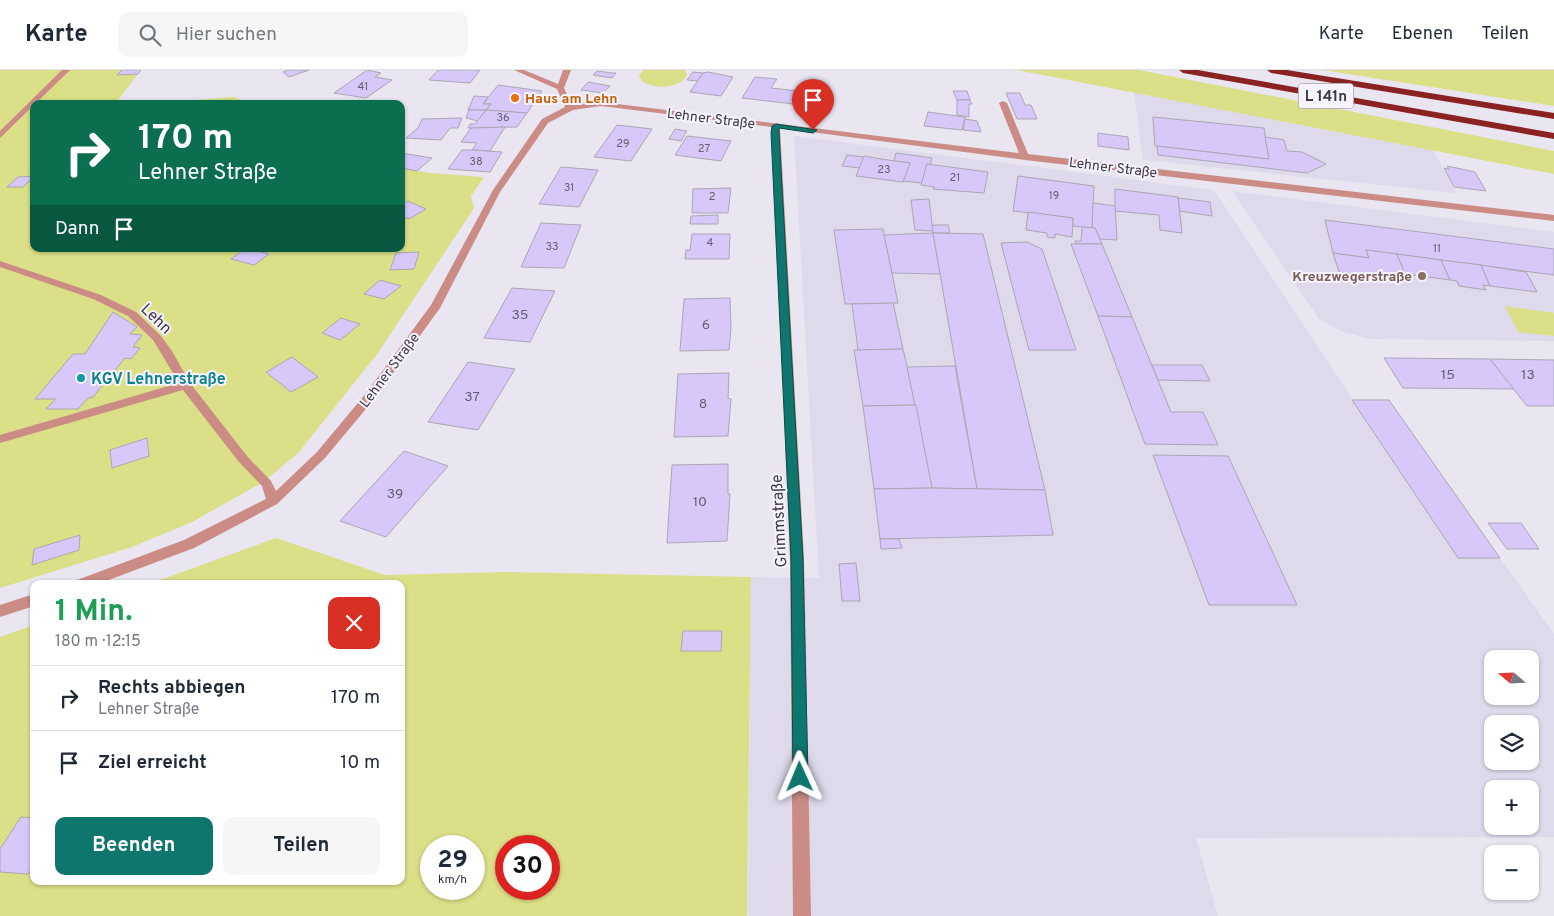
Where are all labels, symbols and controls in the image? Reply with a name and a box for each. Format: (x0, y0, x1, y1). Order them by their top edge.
search box (118, 12, 468, 57)
text: Karte (25, 20, 88, 50)
icon: search (136, 21, 164, 49)
text: Hier suchen (176, 23, 277, 47)
text: Karte (1319, 23, 1364, 46)
text: Ebenen (1392, 23, 1453, 46)
text: Teilen (1481, 23, 1529, 46)
pin (792, 79, 834, 130)
house number: 41 (358, 80, 368, 94)
road number: L 141n (1298, 84, 1354, 108)
icon: arrive (799, 86, 827, 114)
place label: Haus am Lehn (525, 91, 618, 108)
marker: Haus am Lehn (509, 92, 521, 104)
street label: Lehner Straße (666, 106, 756, 133)
house number: 36 (496, 111, 510, 125)
text: 170 m (138, 117, 233, 161)
icon: right (55, 120, 120, 185)
house number: 29 (616, 137, 630, 151)
house number: 27 (698, 142, 710, 156)
house number: 38 (469, 155, 483, 169)
street label: Lehner Straße (1068, 155, 1158, 182)
text: Lehner Straße (138, 160, 277, 187)
house number: 23 (877, 163, 891, 177)
house number: 21 (950, 171, 960, 185)
house number: 31 (564, 181, 574, 195)
house number: 19 (1049, 189, 1059, 203)
house number: 2 (709, 190, 715, 204)
icon: arrive (110, 215, 138, 243)
text: Dann (55, 217, 100, 241)
house number: 4 (707, 236, 714, 250)
house number: 33 (545, 240, 559, 254)
house number: 11 (1433, 242, 1441, 256)
place label: Kreuzwegerstraße (1292, 269, 1412, 286)
marker: Kreuzwegerstraße (1416, 270, 1428, 282)
street label: Lehn (136, 300, 175, 339)
house number: 35 (511, 307, 529, 324)
house number: 6 (702, 317, 710, 334)
street label: Lehner Straße (357, 330, 424, 411)
house number: 15 (1441, 367, 1455, 384)
house number: 13 (1521, 367, 1535, 384)
place label: KGV Lehnerstraße (91, 370, 226, 390)
marker: KGV Lehnerstraße (75, 372, 87, 384)
house number: 37 (464, 389, 480, 406)
house number: 8 (699, 396, 707, 413)
street label: Grimmstraße (768, 474, 792, 568)
house number: 39 (387, 486, 403, 503)
house number: 10 (693, 494, 707, 511)
text: 1 Min. (55, 594, 133, 631)
button: close (328, 597, 380, 649)
text: 180 m · 12:15 (55, 632, 141, 652)
north arrow (1484, 650, 1539, 705)
map controls (1484, 650, 1539, 900)
text: Rechts abbiegen (98, 676, 246, 700)
icon: right (55, 684, 83, 712)
text: 170 m (331, 686, 380, 710)
text: Lehner Straße (98, 700, 199, 720)
button: layers (1484, 715, 1539, 770)
icon: arrive (55, 749, 83, 777)
position arrow (773, 750, 825, 802)
text: Ziel erreicht (98, 751, 207, 775)
text: 10 m (340, 751, 380, 775)
button: + (1484, 780, 1539, 835)
button: Beenden (55, 817, 213, 875)
button: Teilen (223, 817, 380, 875)
speed limit sign: 30 (495, 835, 560, 900)
text: 29 (437, 845, 468, 877)
button: − (1484, 845, 1539, 900)
text: km/h (438, 872, 467, 888)

